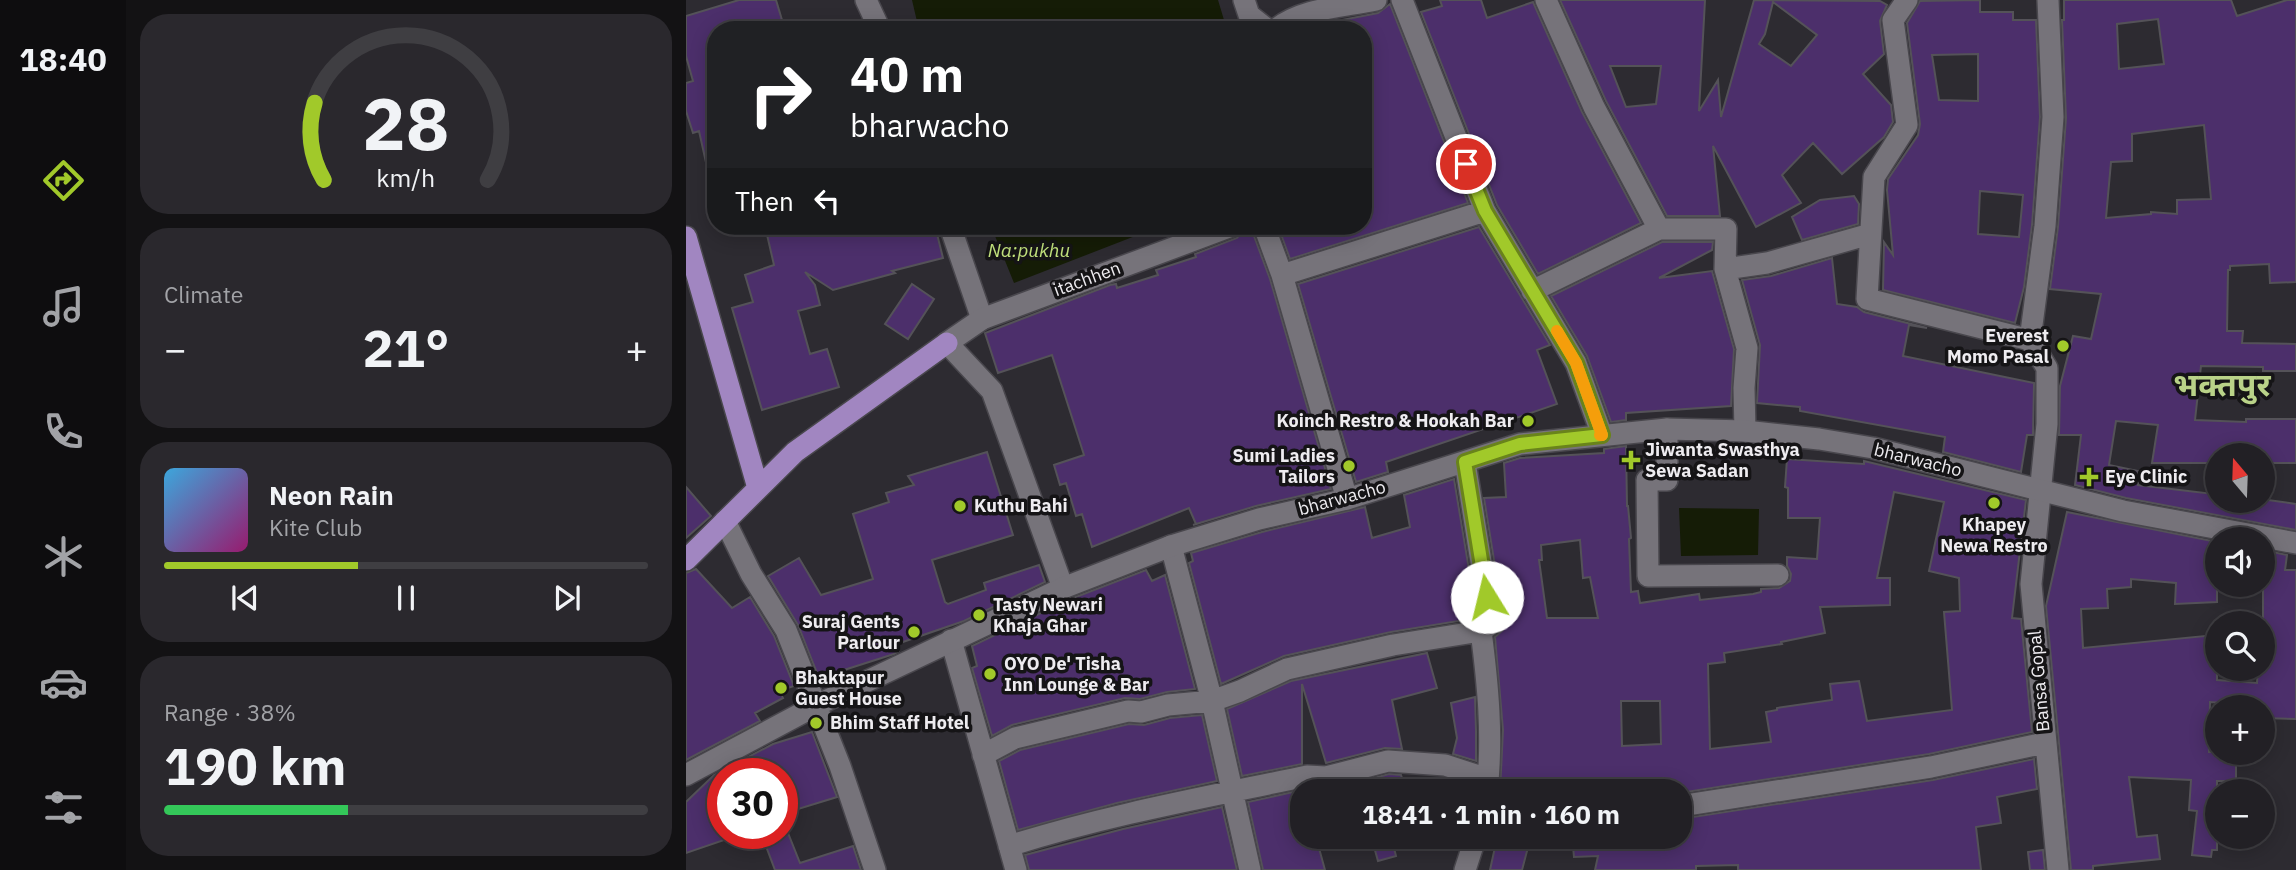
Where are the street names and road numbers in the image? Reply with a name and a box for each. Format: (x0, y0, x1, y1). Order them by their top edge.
street label: itachhen (1050, 256, 1124, 301)
street label: bharwacho (1872, 438, 1964, 482)
street label: bharwacho (1296, 475, 1388, 520)
street label: Bansa Gopal (2023, 629, 2054, 733)

